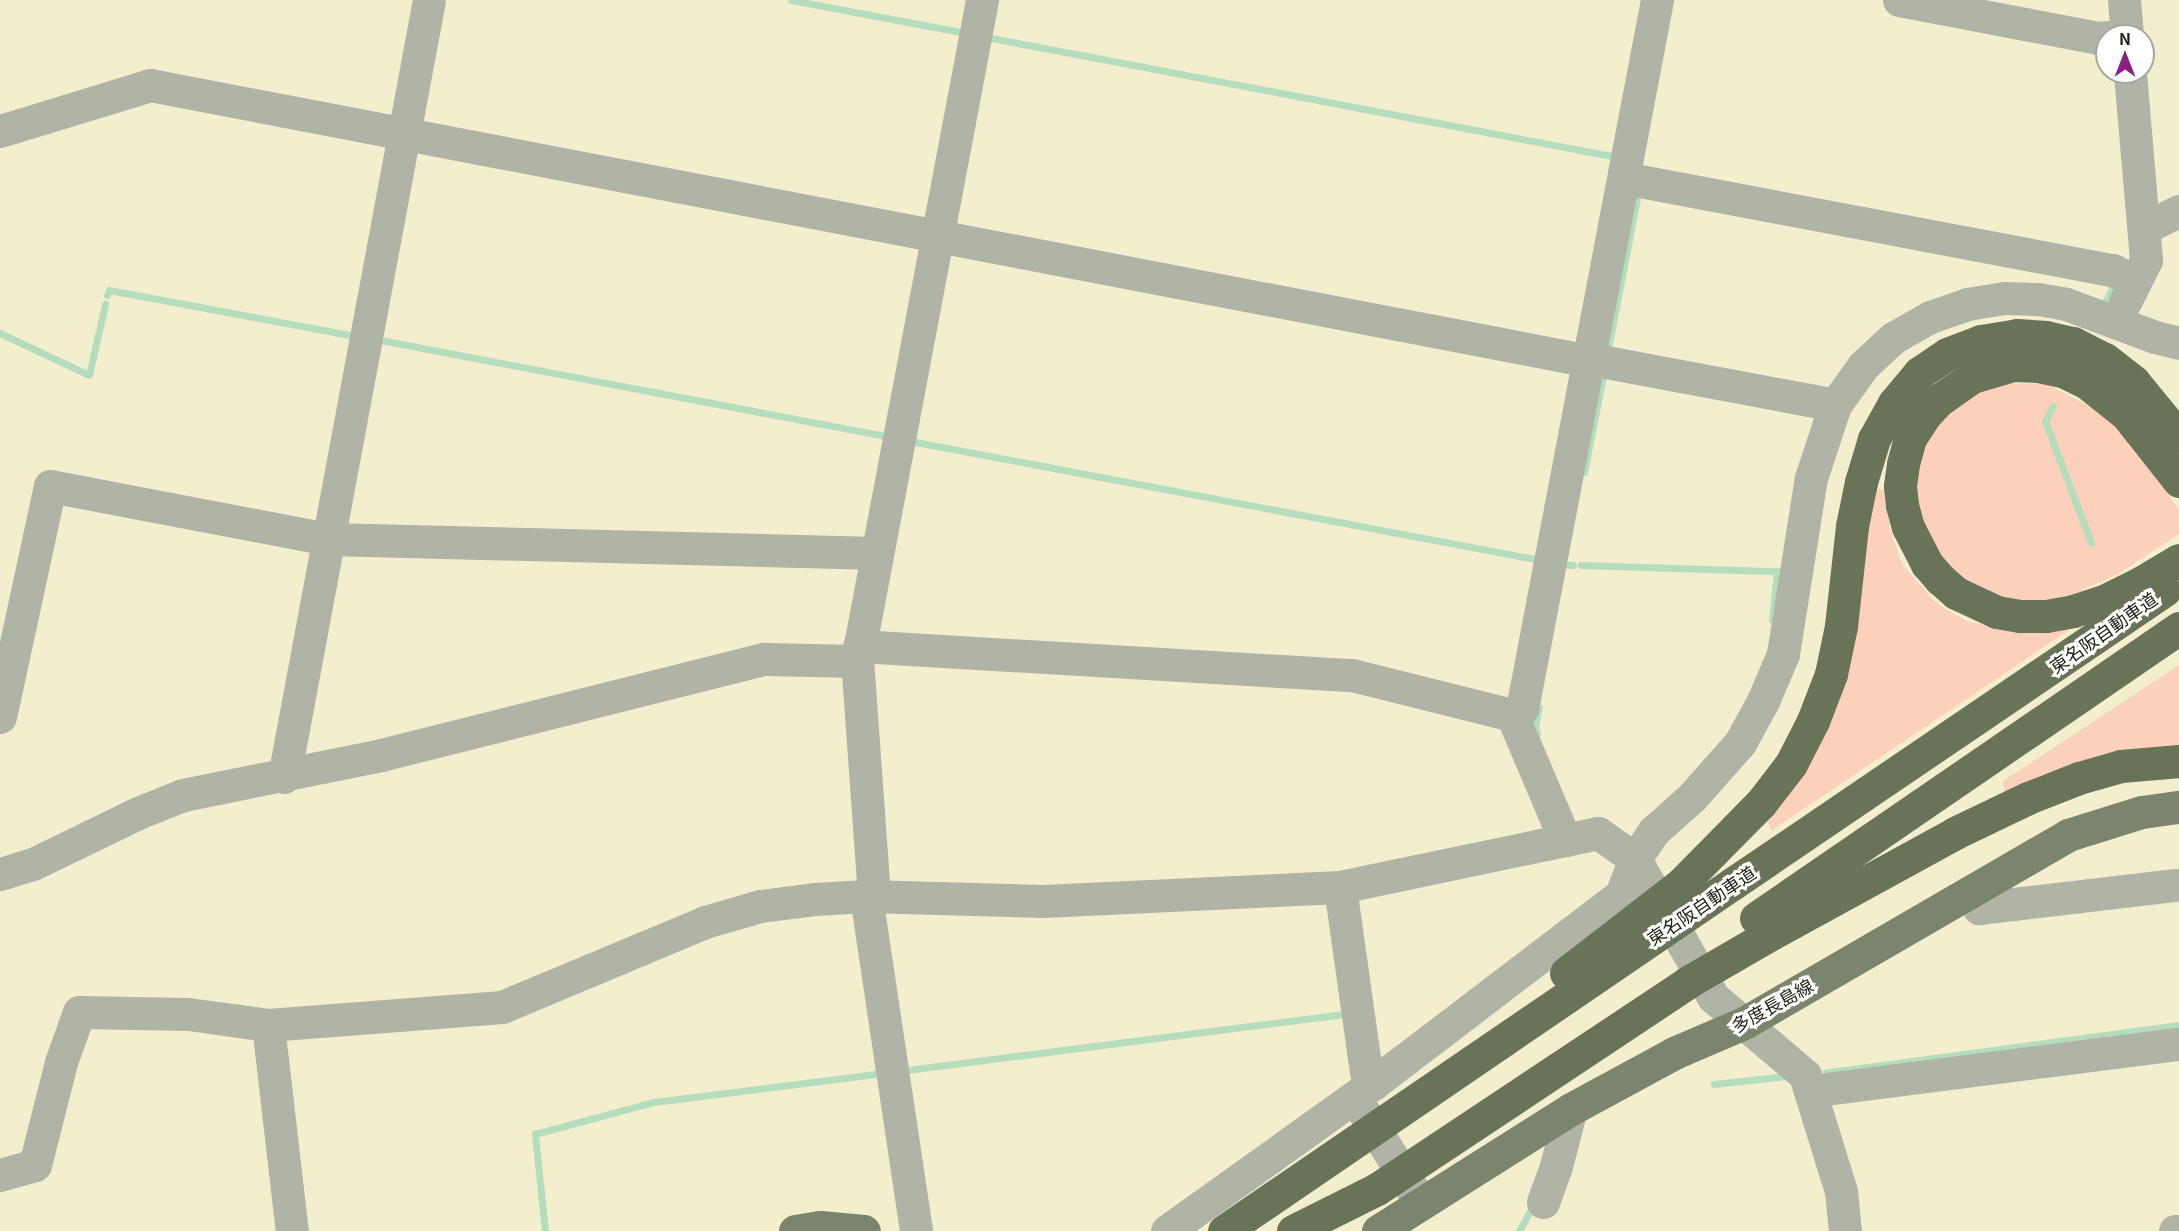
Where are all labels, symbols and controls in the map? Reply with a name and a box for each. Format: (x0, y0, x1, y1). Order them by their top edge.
north arrow (2095, 24, 2155, 84)
text: N (2119, 26, 2131, 50)
street label: 東名阪自動車道 (2045, 587, 2161, 677)
street label: 東名阪自動車道 (1643, 861, 1759, 949)
street label: 多度長島線 (1727, 974, 1817, 1036)

